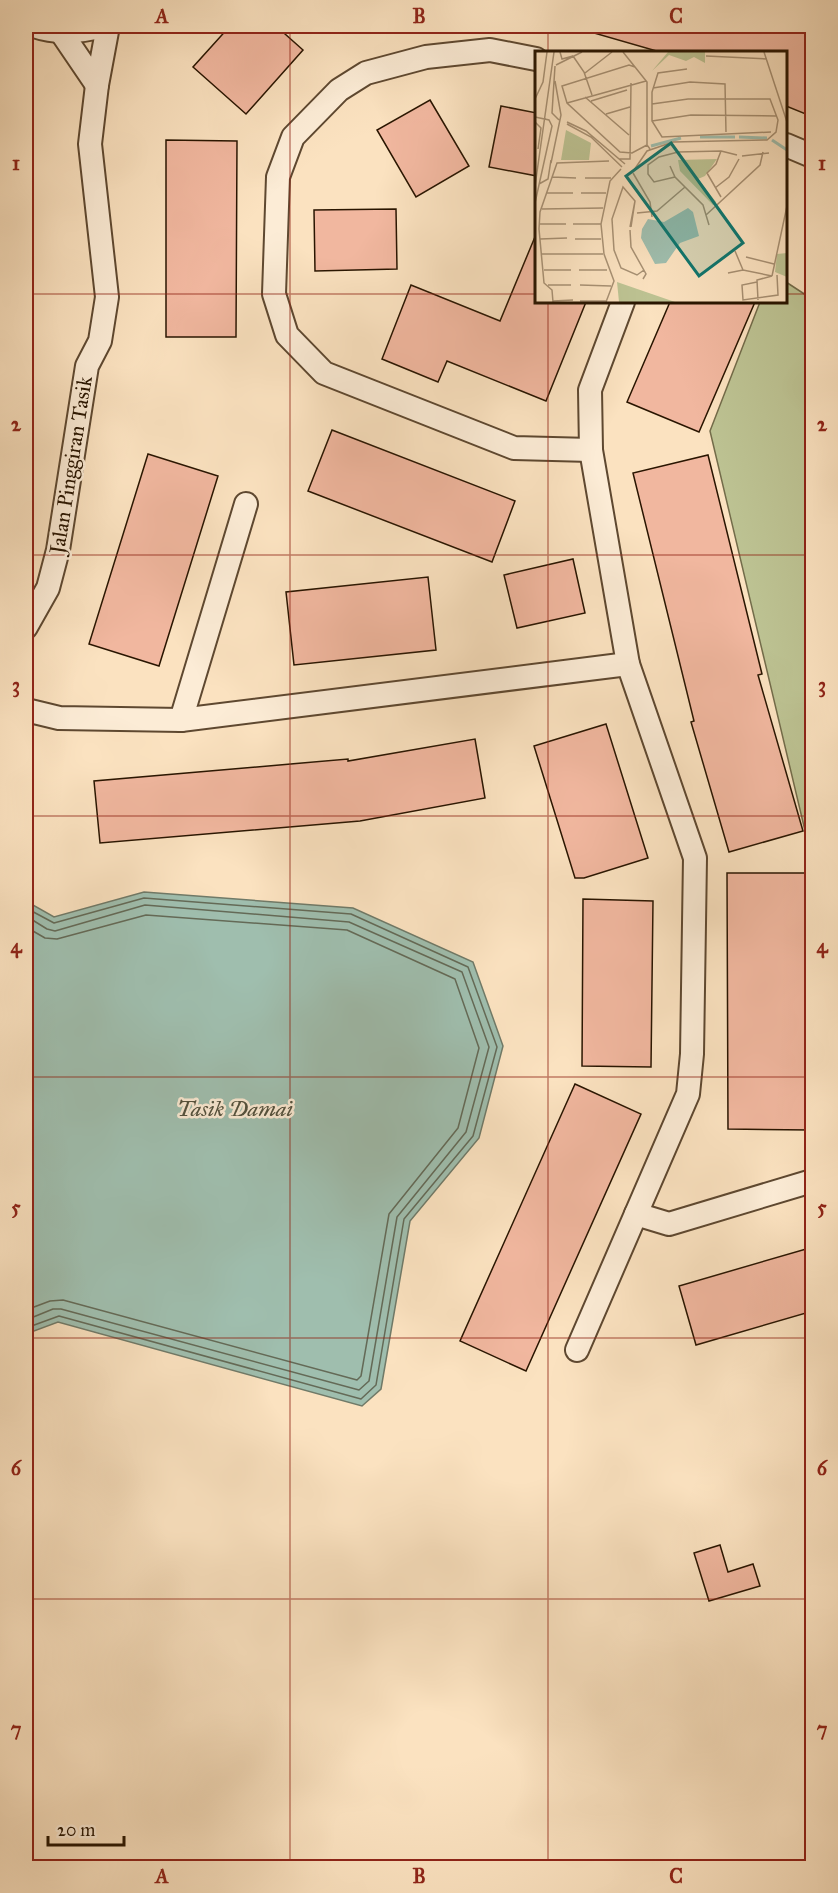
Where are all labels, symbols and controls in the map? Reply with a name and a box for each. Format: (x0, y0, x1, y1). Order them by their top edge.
text: A (153, 4, 169, 28)
text: B (412, 4, 426, 28)
text: C (669, 4, 683, 28)
inset map (535, 51, 787, 303)
text: 1 (12, 151, 20, 175)
text: 1 (818, 151, 826, 175)
street label: Jalan Pinggiran Tasik (44, 374, 98, 558)
text: 2 (11, 412, 22, 436)
text: 2 (817, 412, 828, 436)
text: 3 (12, 673, 20, 698)
text: 3 (818, 673, 826, 698)
text: 4 (10, 934, 22, 959)
text: 4 (816, 934, 828, 959)
water label: Tasik Damai (177, 1095, 293, 1122)
text: 5 (11, 1195, 21, 1219)
text: 5 (817, 1195, 827, 1219)
text: 6 (11, 1456, 23, 1480)
text: 6 (817, 1456, 829, 1480)
text: 7 (11, 1717, 22, 1741)
text: 7 (817, 1717, 828, 1741)
scale bar (48, 1809, 124, 1847)
text: 20 m (57, 1819, 95, 1841)
text: A (153, 1864, 169, 1888)
text: B (412, 1864, 426, 1888)
text: C (669, 1864, 683, 1888)

